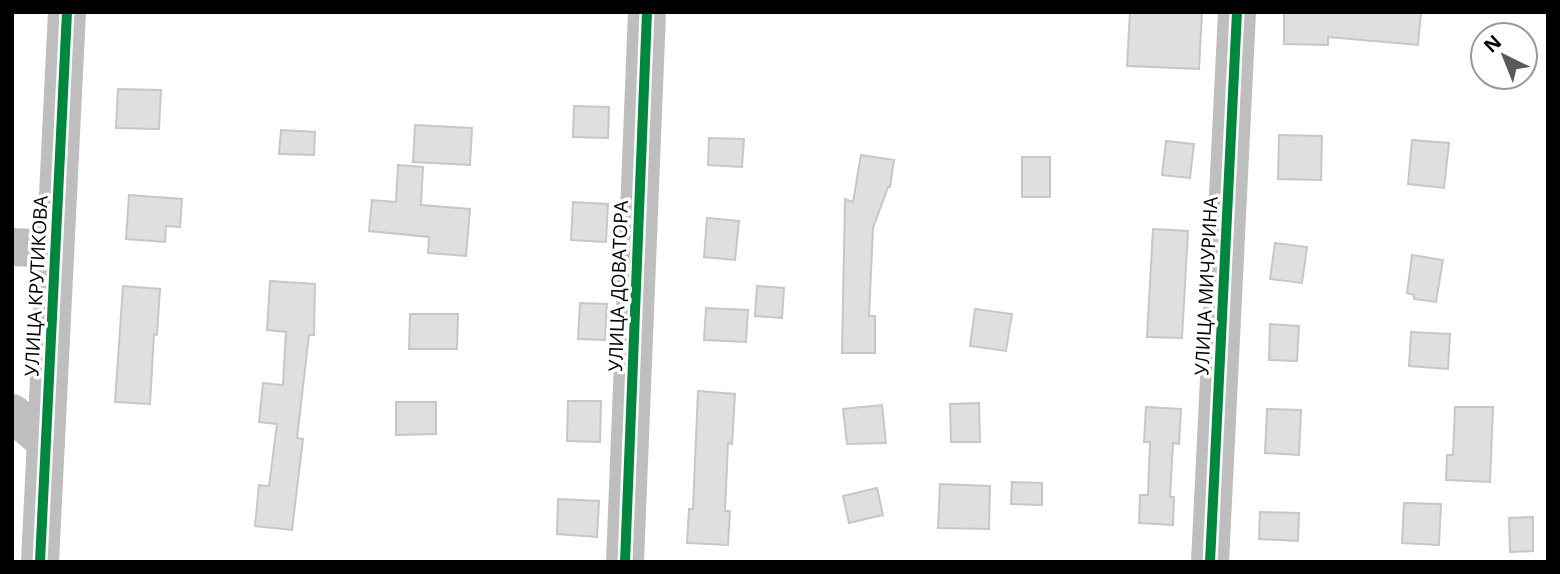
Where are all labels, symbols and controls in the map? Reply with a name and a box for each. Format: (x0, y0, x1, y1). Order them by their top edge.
north arrow (1469, 21, 1539, 91)
text: N (1478, 29, 1507, 58)
street label: УЛИЦА КРУТИКОВА (18, 195, 54, 377)
street label: УЛИЦА МИЧУРИНА (1188, 196, 1224, 376)
street label: УЛИЦА ДОВАТОРА (602, 200, 634, 372)

